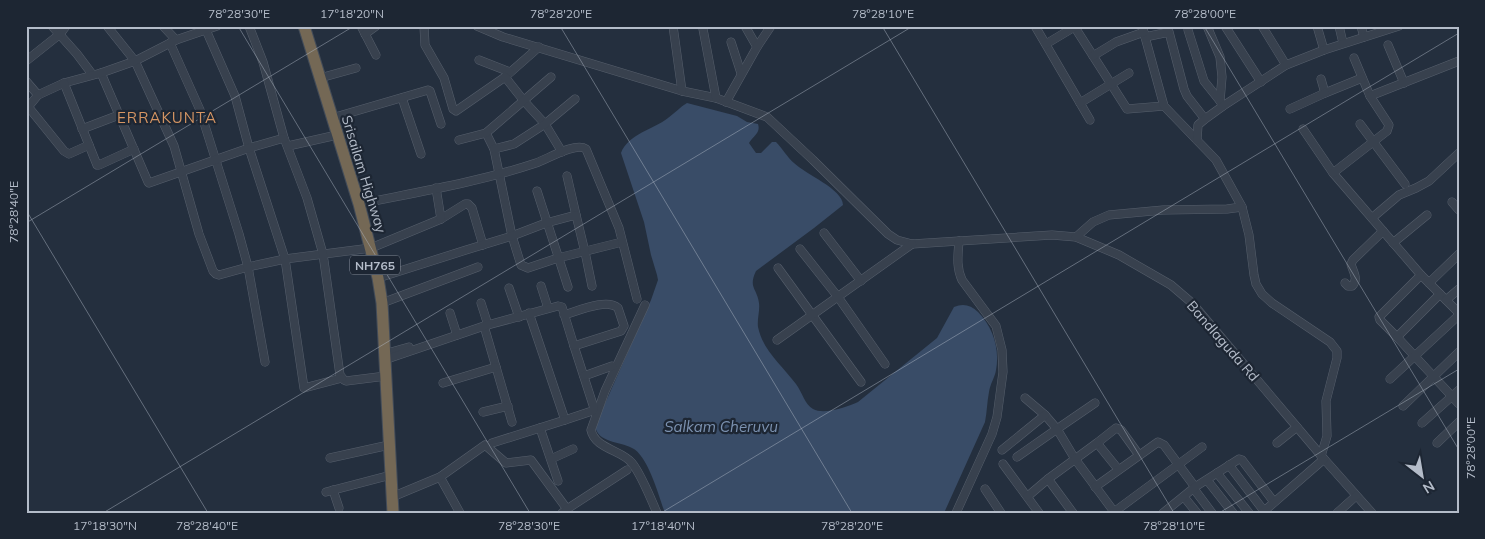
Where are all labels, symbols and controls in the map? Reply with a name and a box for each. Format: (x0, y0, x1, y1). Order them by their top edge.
text: 78°28'30"E (208, 6, 270, 21)
text: 17°18'20"N (320, 6, 384, 21)
text: 78°28'20"E (530, 6, 592, 21)
text: 78°28'10"E (852, 6, 914, 21)
text: 78°28'00"E (1174, 6, 1236, 21)
district label: ERRAKUNTA (117, 108, 217, 127)
street label: Srisailam Highway (338, 113, 391, 235)
text: 78°28'40"E (6, 181, 21, 243)
road number: NH765 (350, 256, 400, 274)
street label: Bandlaguda Rd (1183, 297, 1263, 385)
water label: Salkam Cheruvu (664, 417, 778, 436)
text: 78°28'00"E (1463, 417, 1478, 479)
north arrow (1398, 452, 1448, 502)
text: N (1420, 477, 1438, 498)
text: 17°18'30"N (73, 518, 137, 533)
text: 78°28'40"E (176, 518, 238, 533)
text: 78°28'30"E (498, 518, 560, 533)
text: 17°18'40"N (631, 518, 695, 533)
text: 78°28'20"E (821, 518, 883, 533)
text: 78°28'10"E (1143, 518, 1205, 533)

